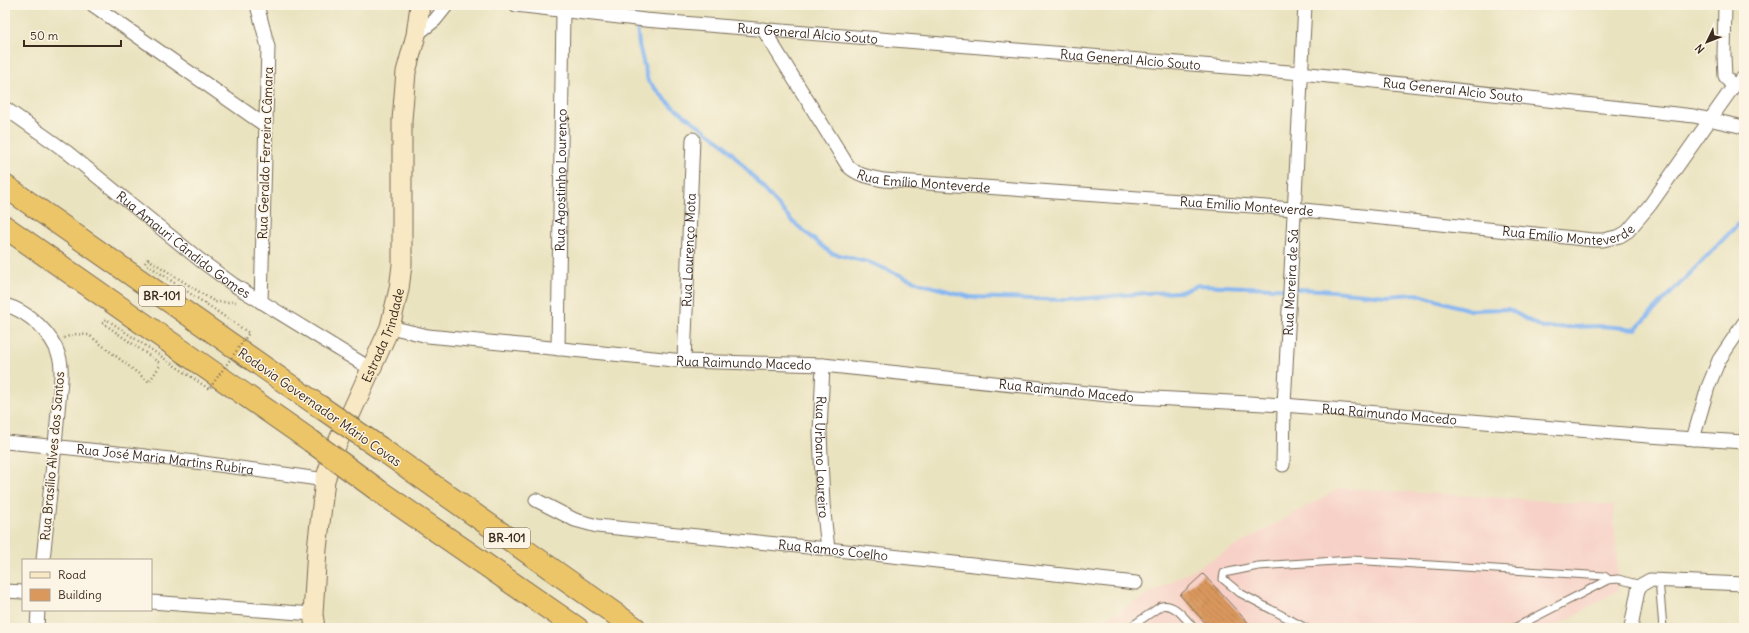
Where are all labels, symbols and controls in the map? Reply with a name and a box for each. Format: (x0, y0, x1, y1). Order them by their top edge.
street label: Rua General Alcio Souto (737, 19, 879, 48)
scale bar (24, 22, 121, 48)
north arrow (1687, 22, 1727, 62)
text: 50 m (30, 28, 59, 43)
text: N (1692, 41, 1707, 56)
street label: Rua General Alcio Souto (1060, 46, 1201, 74)
street label: Rua Geraldo Ferreira Câmara (254, 66, 277, 240)
street label: Rua General Alcio Souto (1382, 74, 1524, 106)
street label: Rua Agostinho Lourenço (551, 108, 571, 252)
street label: Rua Emílio Monteverde (854, 166, 991, 196)
street label: Rua Amauri Cândido Gomes (113, 188, 254, 302)
street label: Rua Lourenço Mota (678, 193, 700, 307)
street label: Rua Emílio Monteverde (1179, 193, 1314, 220)
street label: Rua Emílio Monteverde (1501, 221, 1639, 249)
street label: Rua Moreira de Sá (1280, 228, 1302, 336)
road number: BR-101 (139, 286, 185, 306)
street label: Estrada Trindade (358, 286, 408, 386)
street label: Rodovia Governador Mário Covas (235, 344, 405, 470)
street label: Rua Raimundo Macedo (675, 352, 812, 374)
street label: Rua Brasílio Alves dos Santos (37, 371, 68, 541)
street label: Rua Raimundo Macedo (998, 376, 1134, 406)
street label: Rua Urbano Loureiro (811, 395, 832, 519)
street label: Rua Raimundo Macedo (1321, 400, 1458, 429)
street label: Rua José Maria Martins Rubira (76, 441, 255, 479)
road number: BR-101 (484, 528, 530, 548)
street label: Rua Ramos Coelho (777, 536, 889, 565)
legend (22, 559, 152, 611)
text: Road (58, 567, 86, 582)
text: Building (58, 587, 102, 602)

